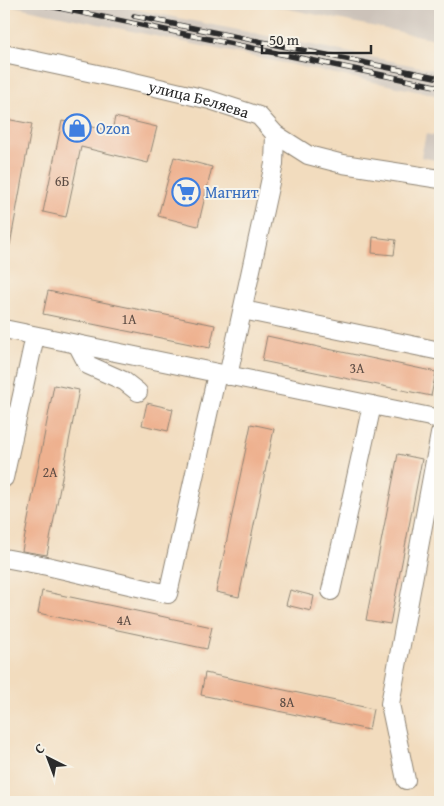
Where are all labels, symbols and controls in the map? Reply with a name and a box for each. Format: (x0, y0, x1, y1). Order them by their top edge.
scale bar (262, 22, 370, 54)
text: 50 m (269, 29, 300, 50)
street label: улица Беляева (145, 74, 253, 124)
shop icon: Ozon (62, 113, 92, 143)
place label: Ozon (96, 116, 130, 140)
house number: 6Б (55, 171, 69, 191)
supermarket icon: Магнит (171, 177, 201, 207)
place label: Магнит (205, 180, 259, 204)
house number: 1А (121, 309, 137, 329)
house number: 3А (349, 358, 365, 378)
house number: 2А (42, 462, 58, 482)
house number: 4А (116, 610, 132, 630)
house number: 8А (279, 692, 295, 712)
north arrow (22, 734, 72, 784)
text: С (30, 738, 49, 758)

